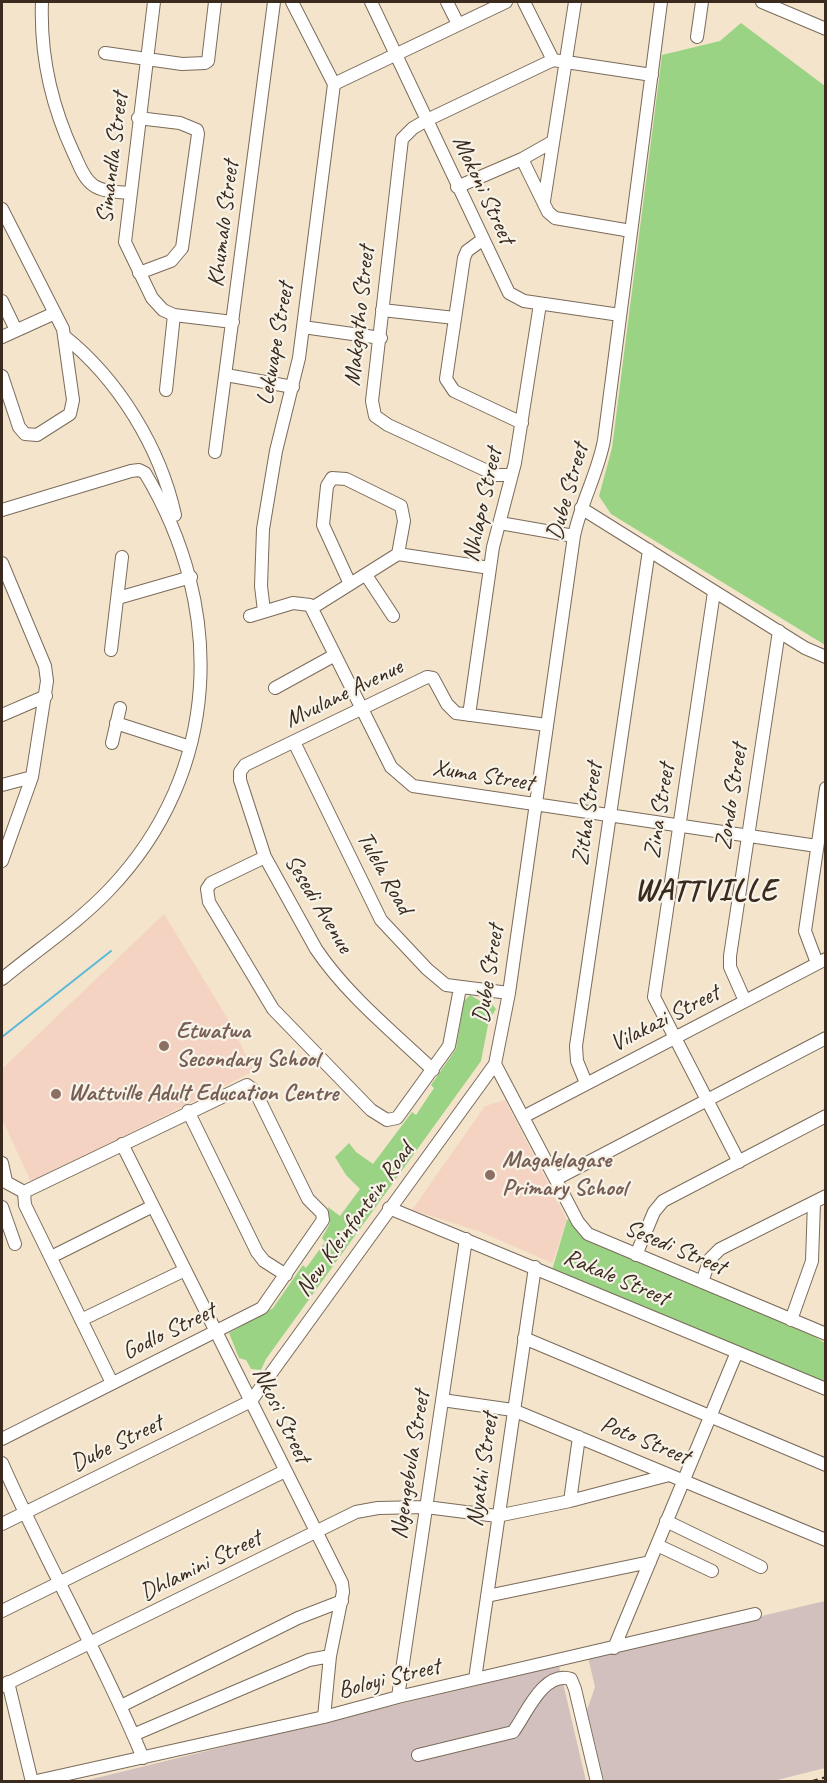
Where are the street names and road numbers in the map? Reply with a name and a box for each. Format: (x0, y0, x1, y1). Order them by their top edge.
street label: Simandla Street (91, 91, 135, 225)
street label: Mokoni Street (445, 131, 521, 249)
street label: Khumalo Street (202, 159, 246, 289)
street label: Makgatho Street (338, 245, 382, 387)
street label: Lekwape Street (251, 281, 301, 407)
street label: Dube Street (541, 441, 595, 543)
street label: Nhlapo Street (457, 445, 509, 565)
street label: Mvulane Avenue (280, 653, 408, 735)
street label: Zondo Street (709, 742, 755, 852)
street label: Xuma Street (430, 754, 536, 798)
street label: Zitha Street (567, 761, 609, 867)
street label: Zina Street (638, 762, 682, 860)
street label: Tulela Road (350, 827, 418, 919)
street label: Sesedi Avenue (277, 850, 359, 958)
street label: Dube Street (467, 923, 511, 1025)
street label: Vilakazi Street (606, 979, 724, 1059)
street label: New Kleinfontein Road (289, 1137, 421, 1303)
street label: Sesedi Street (620, 1214, 730, 1282)
street label: Rakale Street (559, 1243, 673, 1313)
street label: Godlo Street (118, 1297, 220, 1367)
street label: Nkosi Street (245, 1362, 317, 1468)
street label: Ngengebula Street (385, 1389, 437, 1541)
street label: Dube Street (66, 1409, 168, 1479)
street label: Poto Street (596, 1410, 694, 1472)
street label: Nyathi Street (461, 1411, 505, 1529)
street label: Dhlamini Street (136, 1524, 266, 1608)
street label: Boloyi Street (335, 1652, 443, 1706)

